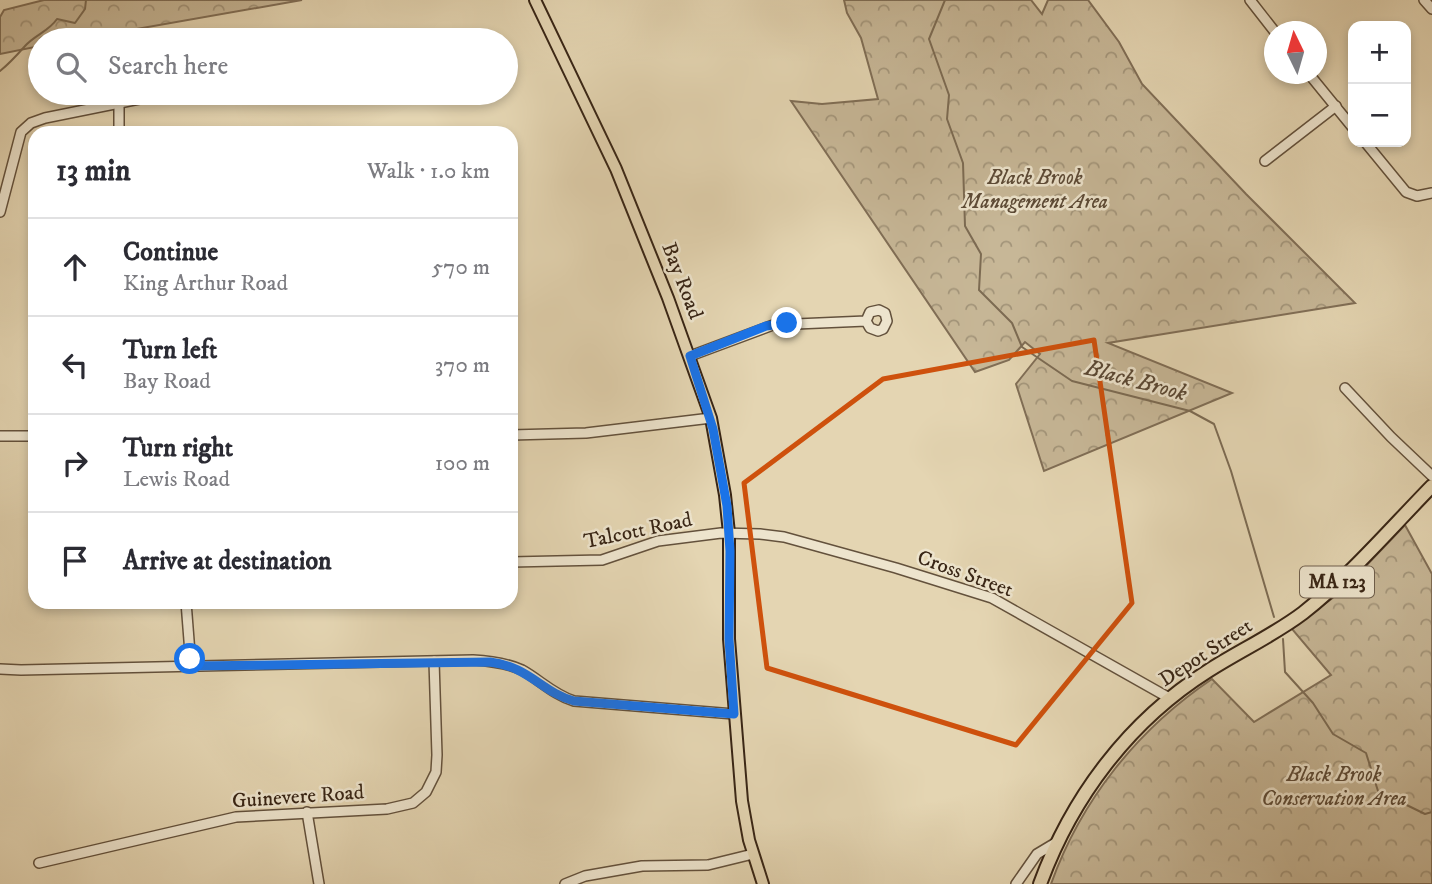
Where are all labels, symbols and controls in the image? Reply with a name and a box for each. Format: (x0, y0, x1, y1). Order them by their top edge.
north arrow (1264, 21, 1327, 84)
map controls (1348, 21, 1411, 147)
button: + (1348, 21, 1411, 84)
search box (28, 28, 518, 105)
icon: search (52, 48, 90, 86)
text: Search here (108, 50, 228, 83)
button: − (1348, 84, 1411, 147)
text: 13 min (56, 153, 131, 190)
text: Walk · 1.0 km (367, 157, 490, 186)
park label: Black Brook Management Area (960, 165, 1108, 215)
text: Continue (123, 236, 218, 269)
street label: Bay Road (656, 239, 709, 324)
icon: ahead (56, 248, 94, 286)
text: 570 m (432, 253, 490, 282)
text: King Arthur Road (123, 269, 288, 298)
route end (771, 307, 802, 338)
text: Turn left (123, 334, 217, 367)
icon: left (56, 346, 94, 384)
text: 370 m (435, 351, 490, 380)
water label: Black Brook (1081, 353, 1190, 409)
text: Bay Road (123, 367, 211, 396)
text: Turn right (123, 432, 233, 465)
icon: right (56, 444, 94, 482)
text: 100 m (435, 449, 490, 478)
text: Lewis Road (123, 465, 230, 494)
street label: Talcott Road (582, 507, 695, 555)
icon: arrive (56, 542, 94, 580)
text: Arrive at destination (123, 545, 332, 578)
street label: Cross Street (914, 545, 1017, 603)
road number: MA 123 (1300, 566, 1374, 597)
street label: Depot Street (1154, 613, 1258, 693)
route start (174, 643, 205, 674)
park label: Black Brook Conservation Area (1261, 762, 1407, 812)
street label: Guinevere Road (231, 779, 365, 815)

